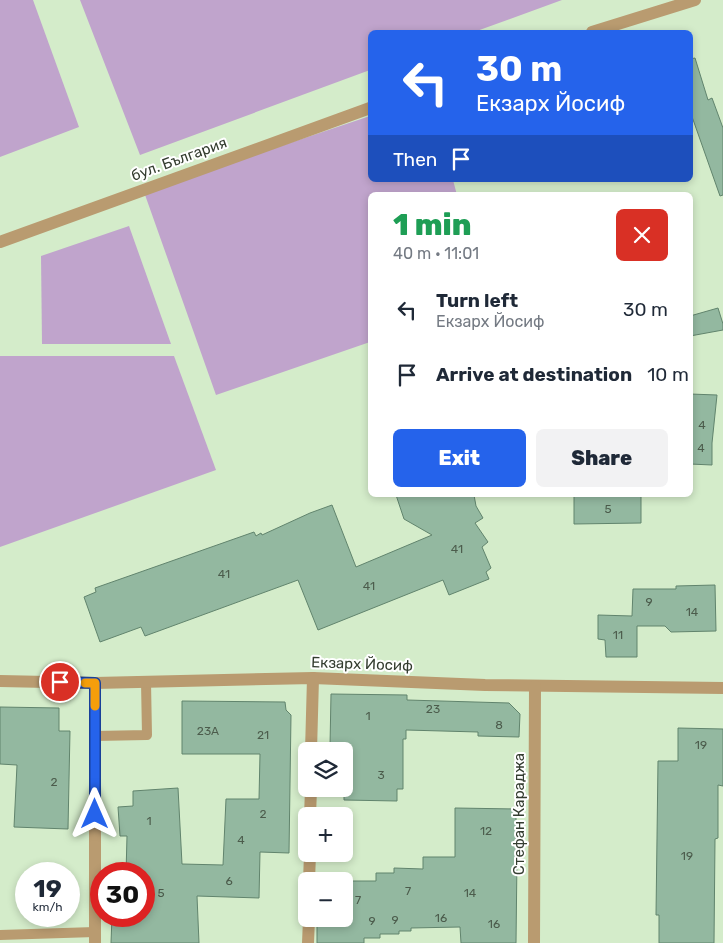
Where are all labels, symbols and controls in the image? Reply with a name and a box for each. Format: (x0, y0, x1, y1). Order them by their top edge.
text: 30 m (476, 48, 562, 90)
icon: left (393, 50, 458, 115)
text: Екзарх Йосиф (476, 90, 625, 117)
street label: бул. България (129, 133, 229, 185)
icon: arrive (447, 145, 475, 173)
text: Then (393, 148, 437, 171)
text: 1 min (393, 207, 471, 243)
button: close (616, 209, 668, 261)
text: 40 m · 11:01 (393, 244, 479, 263)
text: Turn left (436, 289, 518, 312)
icon: left (393, 296, 421, 324)
text: 30 m (623, 298, 668, 321)
text: Екзарх Йосиф (436, 312, 544, 331)
icon: arrive (393, 361, 421, 389)
text: Arrive at destination (436, 363, 632, 386)
text: 10 m (647, 363, 689, 386)
house number: 4 (698, 418, 706, 432)
button: Exit (393, 429, 526, 487)
button: Share (536, 429, 668, 487)
house number: 4 (697, 441, 705, 455)
house number: 5 (604, 502, 612, 516)
house number: 41 (451, 542, 463, 556)
house number: 41 (218, 567, 230, 581)
house number: 41 (363, 579, 375, 593)
house number: 9 (645, 595, 653, 609)
house number: 14 (686, 605, 699, 619)
house number: 11 (613, 628, 623, 642)
street label: Екзарх Йосиф (311, 653, 413, 675)
pin (39, 661, 81, 703)
icon: arrive (46, 668, 74, 696)
house number: 23 (426, 702, 440, 716)
house number: 1 (365, 709, 371, 723)
house number: 8 (495, 718, 503, 732)
house number: 23А (197, 724, 219, 738)
house number: 21 (257, 728, 269, 742)
house number: 19 (695, 738, 707, 752)
map controls (298, 742, 353, 927)
button: layers (298, 742, 353, 797)
street label: Стефан Караджа (510, 753, 528, 875)
house number: 3 (377, 768, 385, 782)
house number: 2 (50, 775, 58, 789)
position arrow (68, 787, 120, 839)
house number: 2 (259, 807, 267, 821)
button: + (298, 807, 353, 862)
house number: 1 (146, 814, 152, 828)
house number: 12 (480, 824, 492, 838)
house number: 4 (237, 833, 245, 847)
house number: 19 (681, 849, 693, 863)
speed limit sign: 30 (90, 862, 155, 927)
button: − (298, 872, 353, 927)
text: 19 (33, 874, 62, 903)
house number: 6 (225, 874, 233, 888)
house number: 7 (405, 884, 411, 898)
house number: 5 (157, 886, 165, 900)
house number: 14 (464, 886, 477, 900)
house number: 7 (355, 893, 361, 907)
text: km/h (33, 900, 62, 914)
house number: 16 (435, 911, 447, 925)
house number: 9 (391, 913, 399, 927)
house number: 9 (368, 914, 376, 928)
house number: 16 (488, 917, 500, 931)

